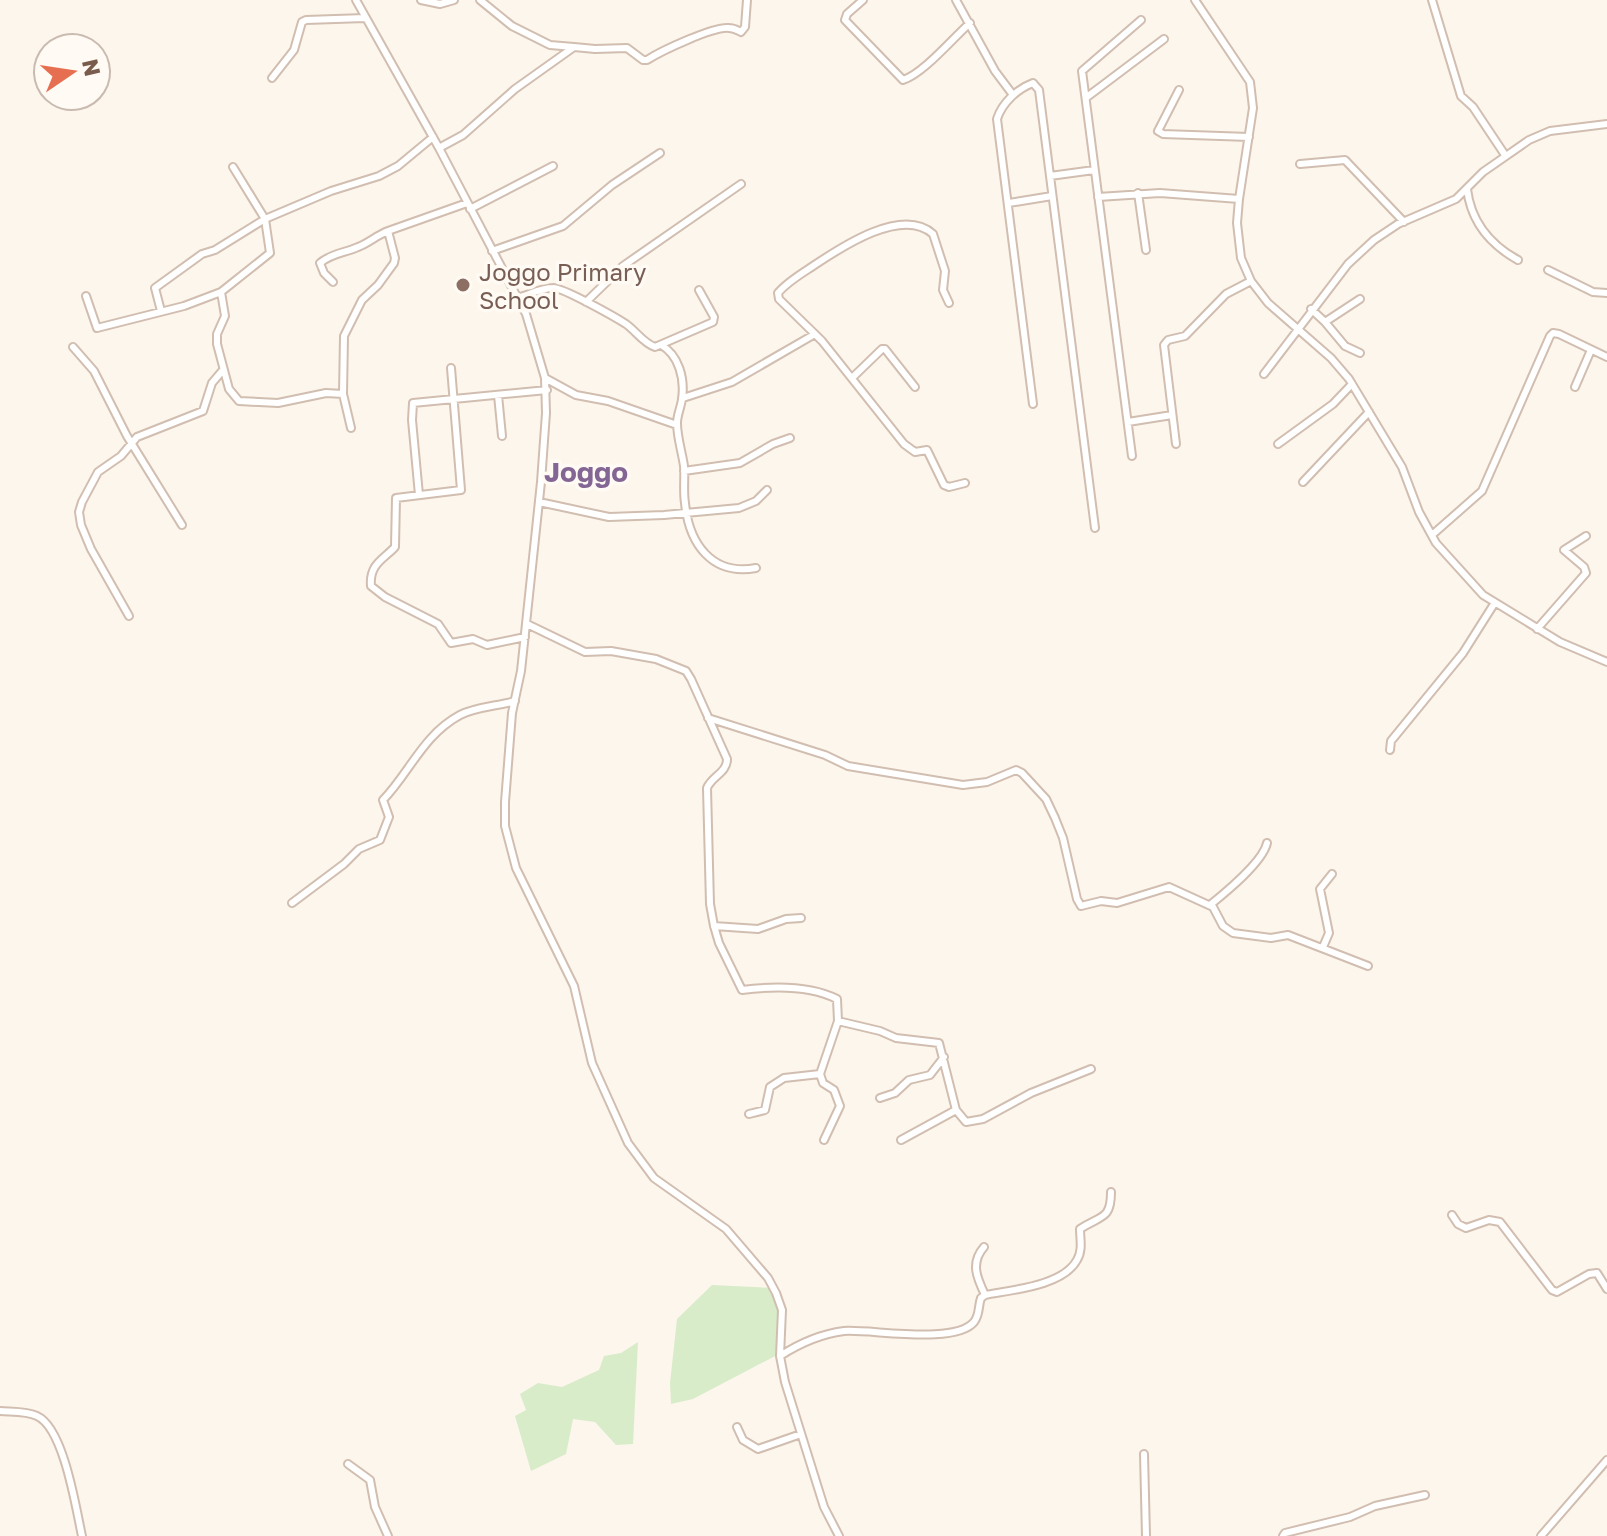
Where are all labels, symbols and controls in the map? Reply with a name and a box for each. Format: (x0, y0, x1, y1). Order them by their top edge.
north arrow (32, 32, 112, 112)
text: N (77, 56, 107, 79)
place label: Joggo Primary School (479, 257, 646, 314)
marker: Joggo Primary School (454, 276, 472, 294)
district label: Joggo (544, 455, 628, 488)

